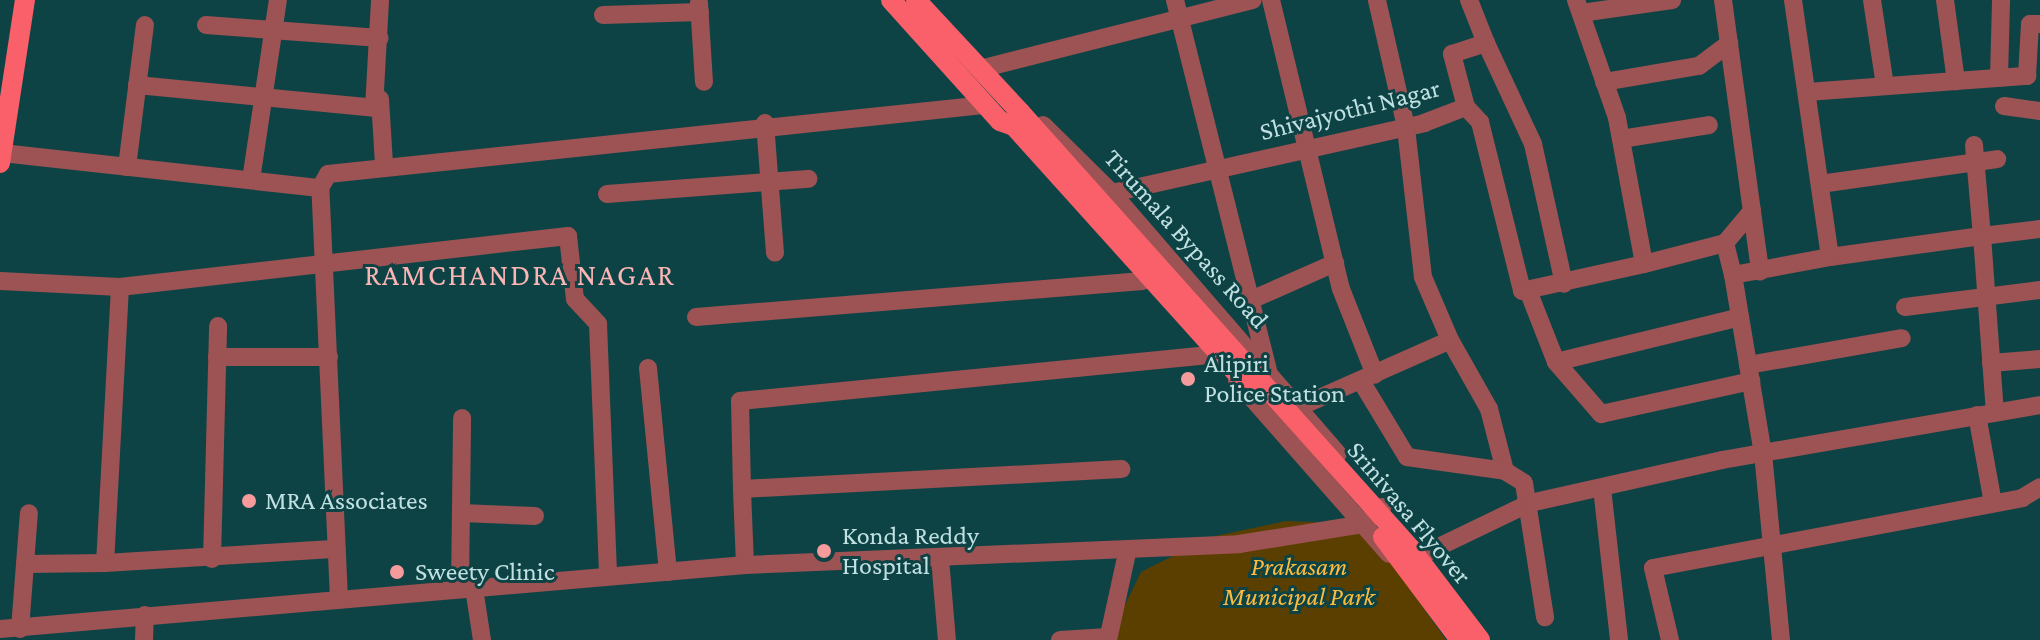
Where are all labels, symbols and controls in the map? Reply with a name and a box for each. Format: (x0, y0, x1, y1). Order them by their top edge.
street label: Shivajyothi Nagar (1257, 73, 1443, 147)
street label: Tirumala Bypass Road (1097, 143, 1275, 335)
district label: RAMCHANDRA NAGAR (364, 257, 676, 293)
place label: Alipiri Police Station (1204, 348, 1345, 410)
marker: Alipiri Police Station (1179, 370, 1197, 388)
street label: Srinivasa Flyover (1340, 435, 1478, 591)
place label: MRA Associates (265, 485, 428, 517)
marker: MRA Associates (240, 492, 258, 510)
place label: Konda Reddy Hospital (842, 520, 979, 582)
marker: Konda Reddy Hospital (813, 540, 835, 562)
park label: Prakasam Municipal Park (1223, 551, 1375, 612)
place label: Sweety Clinic (415, 556, 554, 588)
marker: Sweety Clinic (386, 561, 408, 583)

